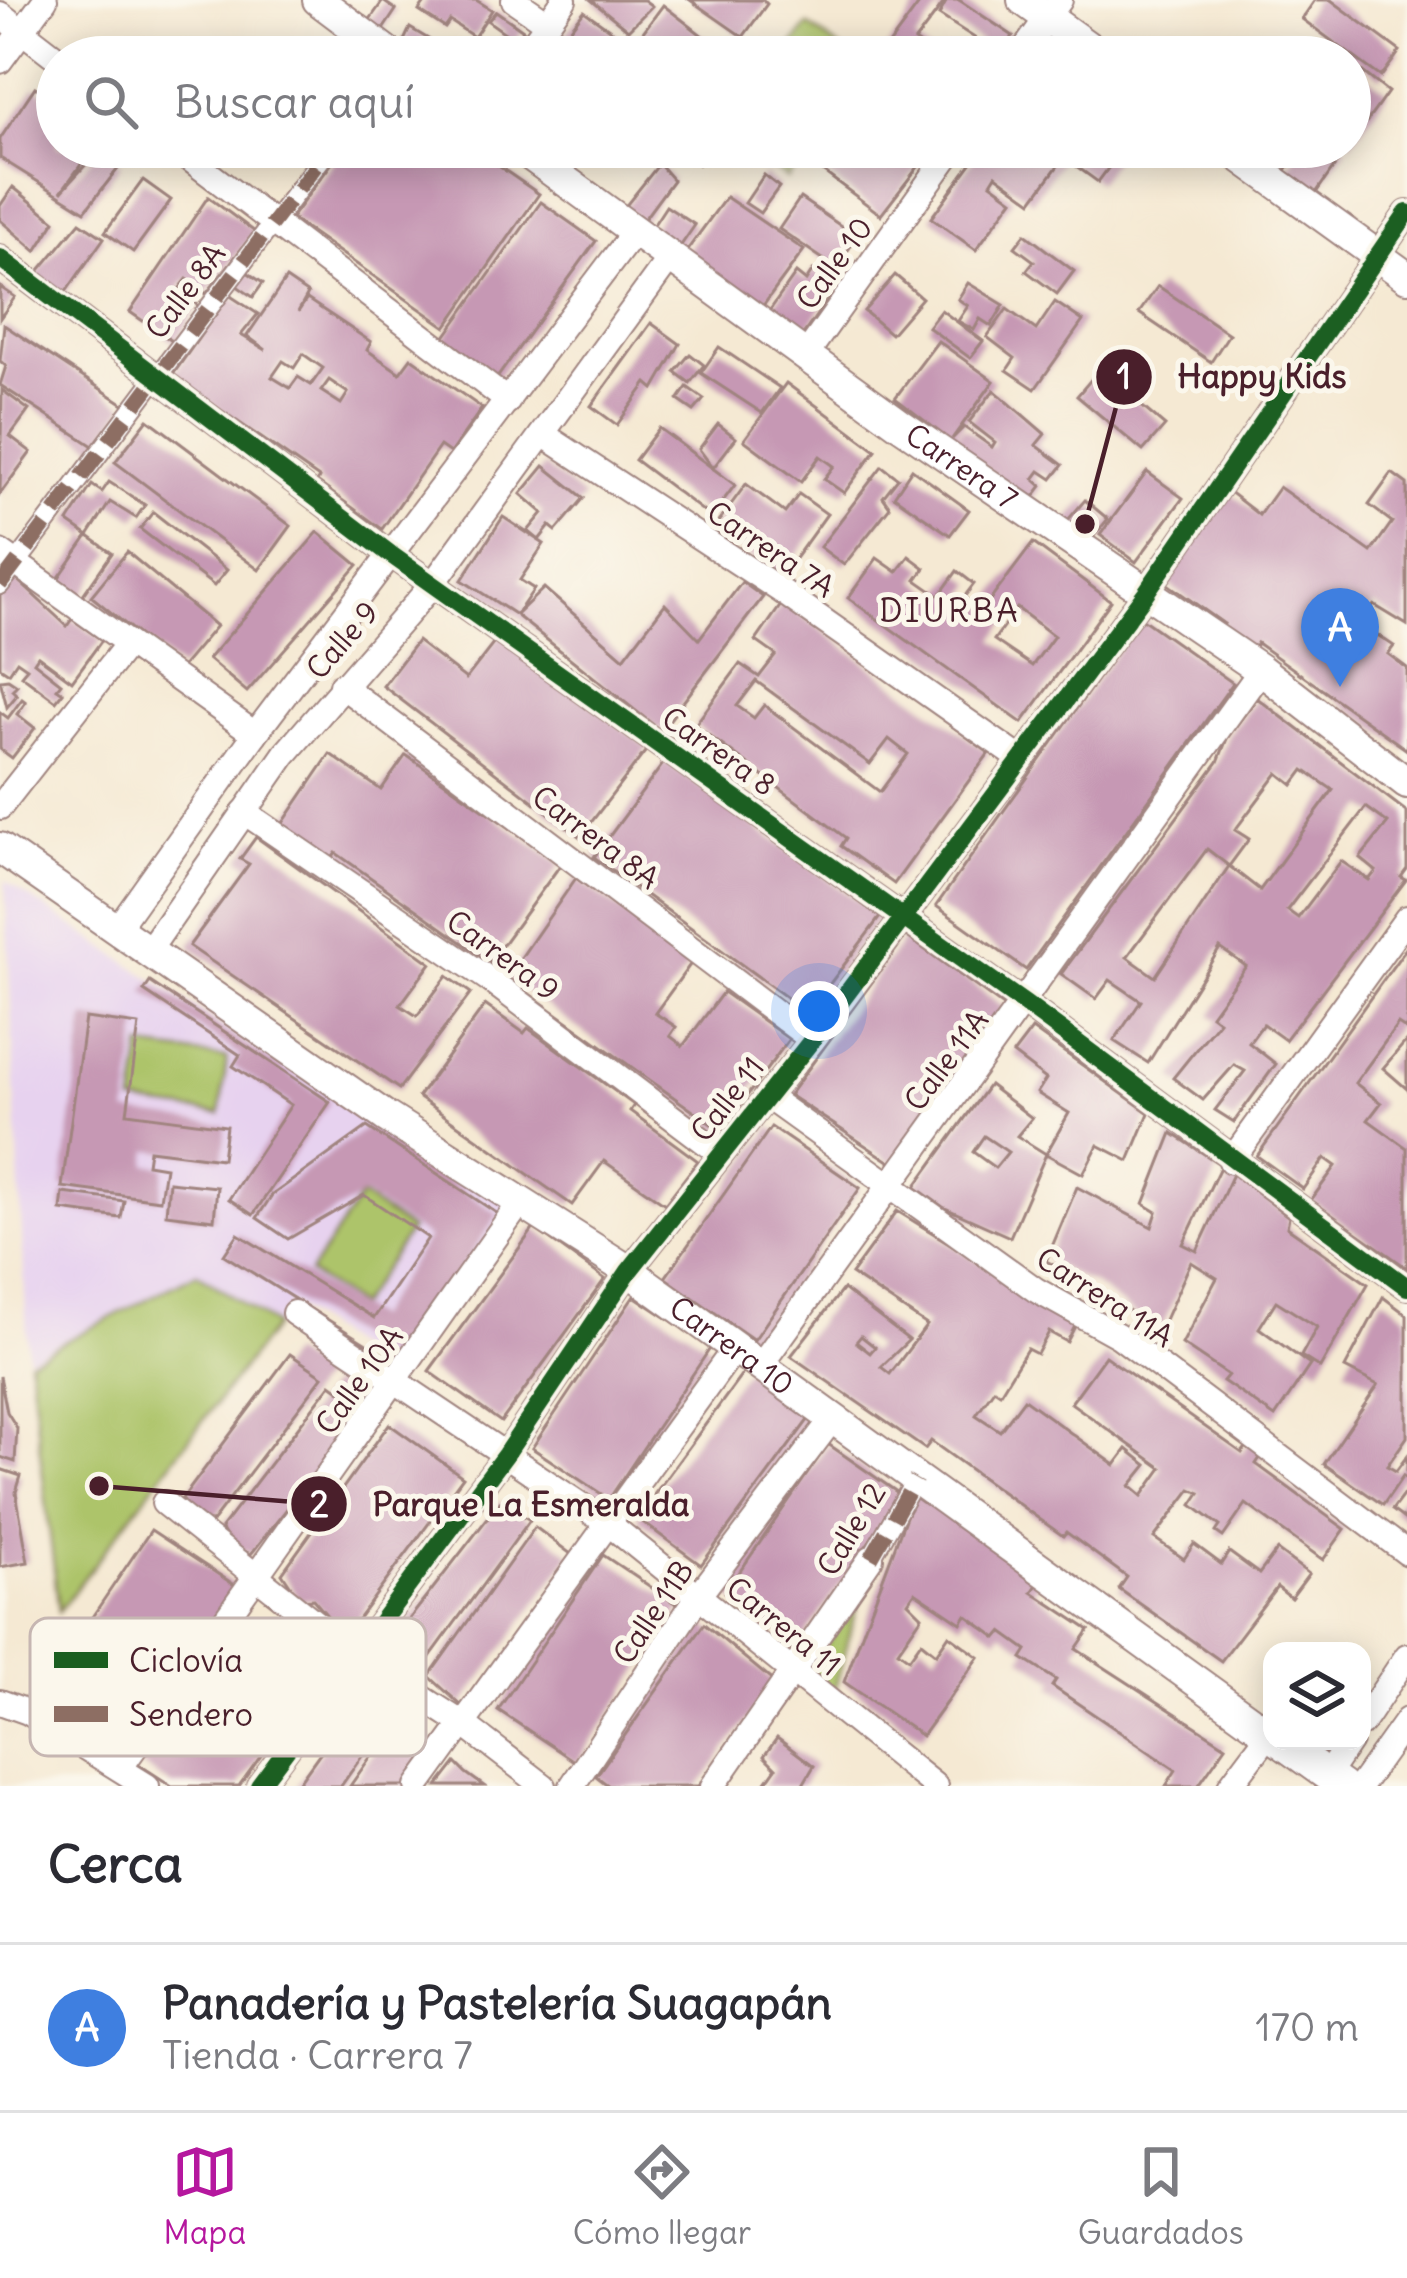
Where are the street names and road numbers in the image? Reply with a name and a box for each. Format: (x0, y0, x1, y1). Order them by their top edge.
street label: Calle 10 (788, 209, 880, 317)
street label: Calle 8A (137, 236, 233, 346)
street label: Carrera 7 (898, 415, 1025, 518)
street label: Carrera 7A (700, 492, 842, 606)
street label: Calle 9 (298, 593, 386, 687)
street label: Carrera 8 (655, 698, 783, 804)
street label: Carrera 8A (525, 777, 667, 897)
street label: Carrera 9 (439, 901, 567, 1009)
street label: Calle 11A (896, 1002, 996, 1118)
street label: Calle 11 (682, 1049, 772, 1149)
street label: Carrera 11A (1029, 1239, 1181, 1355)
street label: Carrera 10 (662, 1288, 801, 1403)
street label: Calle 10A (307, 1319, 411, 1441)
street label: Calle 12 (809, 1476, 893, 1582)
street label: Calle 11B (605, 1553, 701, 1671)
street label: Carrera 11 (719, 1568, 849, 1684)

